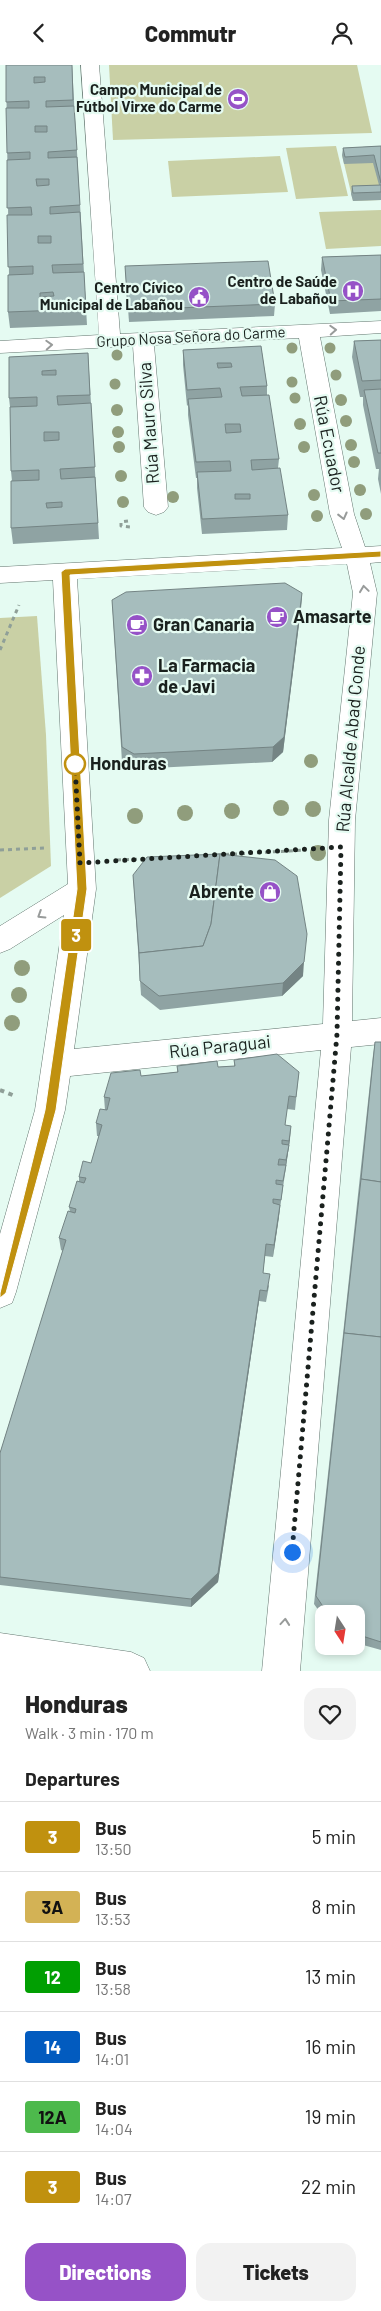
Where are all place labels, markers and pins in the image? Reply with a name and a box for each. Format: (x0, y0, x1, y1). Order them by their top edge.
place label: Campo Municipal de Fútbol Virxe do Carme (76, 80, 222, 115)
sports icon: Campo Municipal de Fútbol Virxe do Carme (226, 87, 250, 111)
place label: Centro de Saúde de Labañou (228, 272, 337, 307)
place label: Centro Cívico Municipal de Labañou (40, 278, 183, 313)
hospital icon: Centro de Saúde de Labañou (341, 279, 365, 303)
public building icon: Centro Cívico Municipal de Labañou (187, 285, 211, 309)
cafe icon: Amasarte (265, 605, 289, 629)
place label: Amasarte (293, 605, 372, 627)
cafe icon: Gran Canaria (125, 613, 149, 637)
place label: Gran Canaria (153, 613, 254, 635)
place label: La Farmacia de Javi (158, 654, 255, 697)
pharmacy icon: La Farmacia de Javi (130, 664, 154, 688)
place label: Honduras (90, 752, 166, 774)
marker: Honduras (64, 753, 86, 775)
place label: Abrente (189, 880, 254, 902)
shop icon: Abrente (258, 880, 282, 904)

